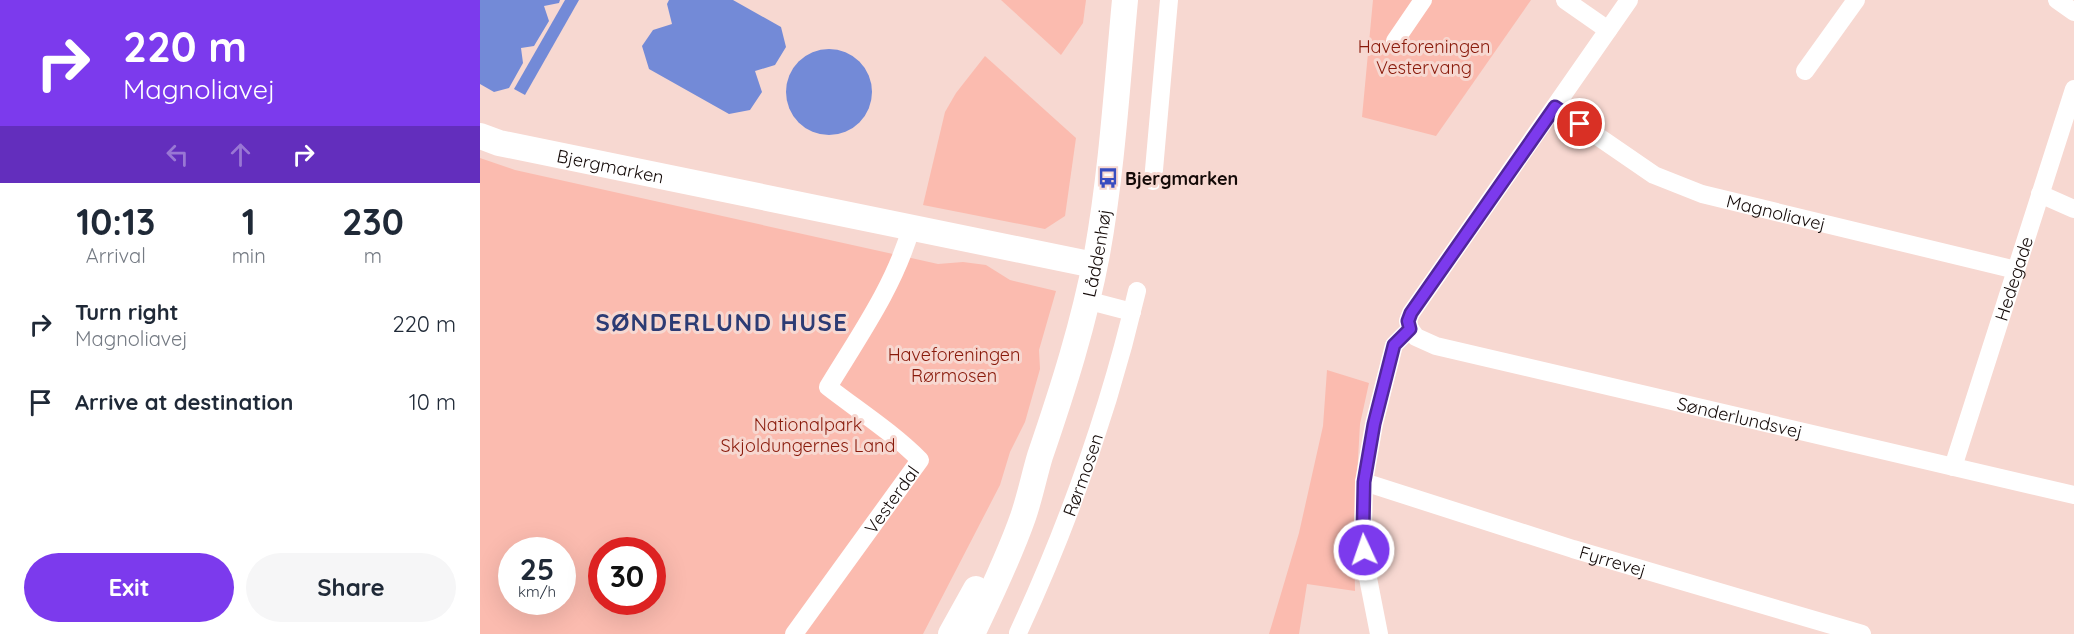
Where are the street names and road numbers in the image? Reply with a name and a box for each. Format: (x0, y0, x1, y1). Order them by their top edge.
street label: Bjergmarken (555, 144, 666, 188)
street label: Magnoliavej (1724, 189, 1828, 235)
street label: Låddenhøj (1077, 208, 1115, 299)
street label: Hedegade (1989, 233, 2038, 324)
street label: Sønderlundsvej (1675, 391, 1805, 443)
street label: Rørmosen (1057, 430, 1108, 519)
street label: Vesterdal (859, 461, 924, 538)
street label: Fyrrevej (1577, 540, 1649, 581)

